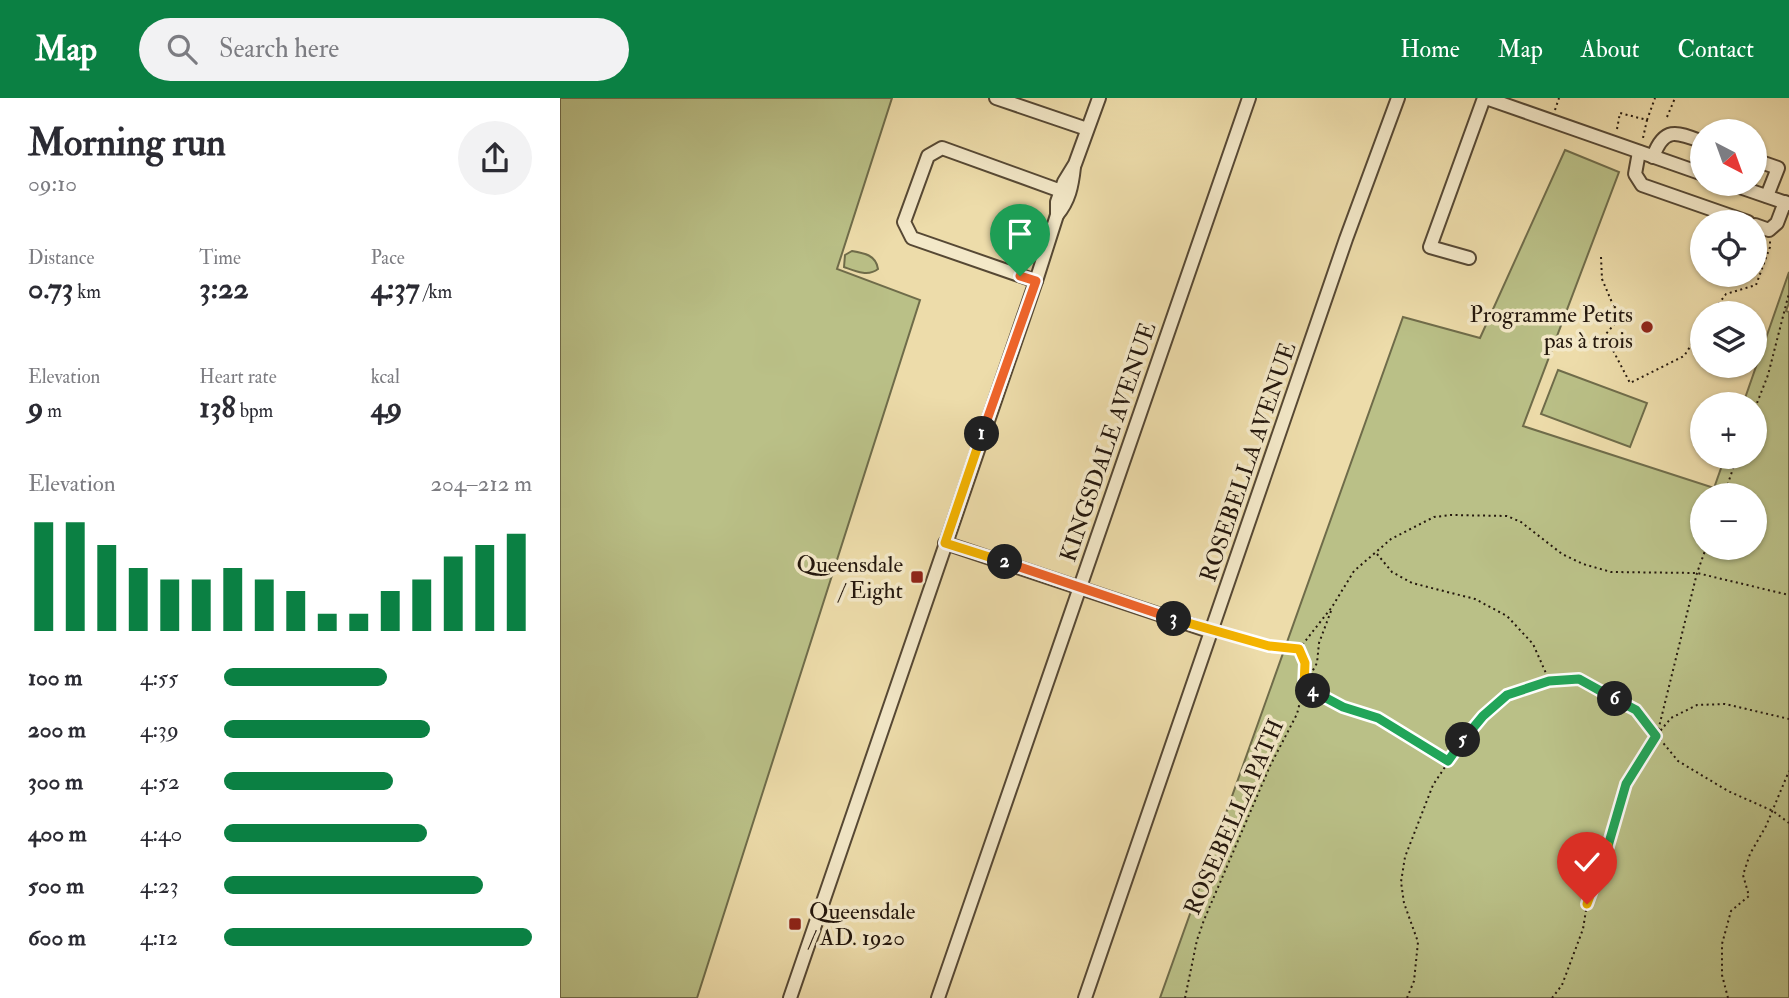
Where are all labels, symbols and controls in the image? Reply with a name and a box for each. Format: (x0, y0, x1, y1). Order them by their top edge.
search box (139, 18, 629, 81)
text: Map (35, 29, 97, 70)
icon: search (163, 30, 201, 68)
text: Search here (219, 33, 339, 65)
text: Home (1400, 34, 1460, 65)
text: Map (1498, 34, 1543, 65)
text: About (1581, 34, 1640, 65)
text: Contact (1678, 34, 1754, 65)
text: Morning run (28, 119, 226, 167)
north arrow (1690, 119, 1768, 196)
map controls (1690, 119, 1767, 560)
button: share (458, 121, 532, 195)
text: 09:10 (28, 169, 77, 198)
pin (990, 204, 1050, 276)
button: locate (1690, 210, 1767, 287)
icon: arrive (1001, 215, 1039, 253)
text: Distance (28, 246, 94, 270)
text: Time (199, 246, 241, 270)
text: Pace (371, 246, 405, 270)
text: 0.73 (28, 270, 73, 307)
text: 3:22 (199, 270, 249, 307)
text: 4:37 (371, 270, 420, 307)
text: km (73, 280, 101, 304)
text: /km (420, 280, 452, 304)
place label: Programme Petits pas à trois (1470, 300, 1633, 356)
button: layers (1690, 301, 1767, 378)
street label: KINGSDALE AVENUE (1053, 318, 1163, 566)
marker: Programme Petits pas à trois (1639, 319, 1655, 335)
street label: ROSEBELLA AVENUE (1193, 338, 1303, 586)
text: Elevation (28, 365, 100, 389)
text: Heart rate (199, 365, 277, 389)
text: kcal (371, 365, 400, 389)
text: 9 (28, 389, 43, 426)
text: 138 (199, 389, 236, 426)
text: 49 (371, 389, 402, 426)
button: + (1690, 392, 1767, 469)
text: m (43, 399, 62, 423)
text: bpm (236, 399, 273, 423)
pin: 1 (964, 416, 1000, 452)
text: 1 (978, 421, 985, 445)
text: Elevation (28, 469, 116, 498)
text: 204–212 m (430, 469, 532, 498)
button: − (1690, 483, 1767, 560)
pin: 2 (988, 545, 1022, 580)
text: 2 (1000, 549, 1009, 573)
place label: Queensdale / Eight (797, 550, 903, 605)
marker: Queensdale / Eight (909, 569, 925, 585)
pin: 3 (1156, 602, 1192, 636)
text: 3 (1170, 606, 1177, 630)
text: 100 m (28, 663, 82, 692)
text: 4:55 (140, 663, 178, 692)
pin: 4 (1296, 674, 1330, 708)
text: 4 (1307, 678, 1318, 702)
pin: 6 (1598, 682, 1632, 716)
text: 6 (1610, 686, 1619, 710)
text: 200 m (28, 715, 86, 744)
text: 4:39 (140, 715, 179, 744)
street label: ROSEBELLA PATH (1178, 715, 1290, 919)
pin: 5 (1446, 722, 1480, 758)
text: 5 (1458, 727, 1467, 751)
text: 300 m (28, 767, 83, 796)
text: 4:52 (140, 767, 180, 796)
text: 400 m (28, 819, 87, 848)
text: 4:40 (140, 819, 182, 848)
pin (1557, 832, 1617, 904)
icon: check (1568, 843, 1606, 881)
text: 500 m (28, 871, 84, 900)
text: 4:23 (140, 871, 179, 900)
place label: Queensdale / AD. 1920 (807, 897, 916, 952)
marker: Queensdale / AD. 1920 (787, 916, 803, 932)
text: 600 m (28, 923, 86, 952)
text: 4:12 (140, 923, 178, 952)

